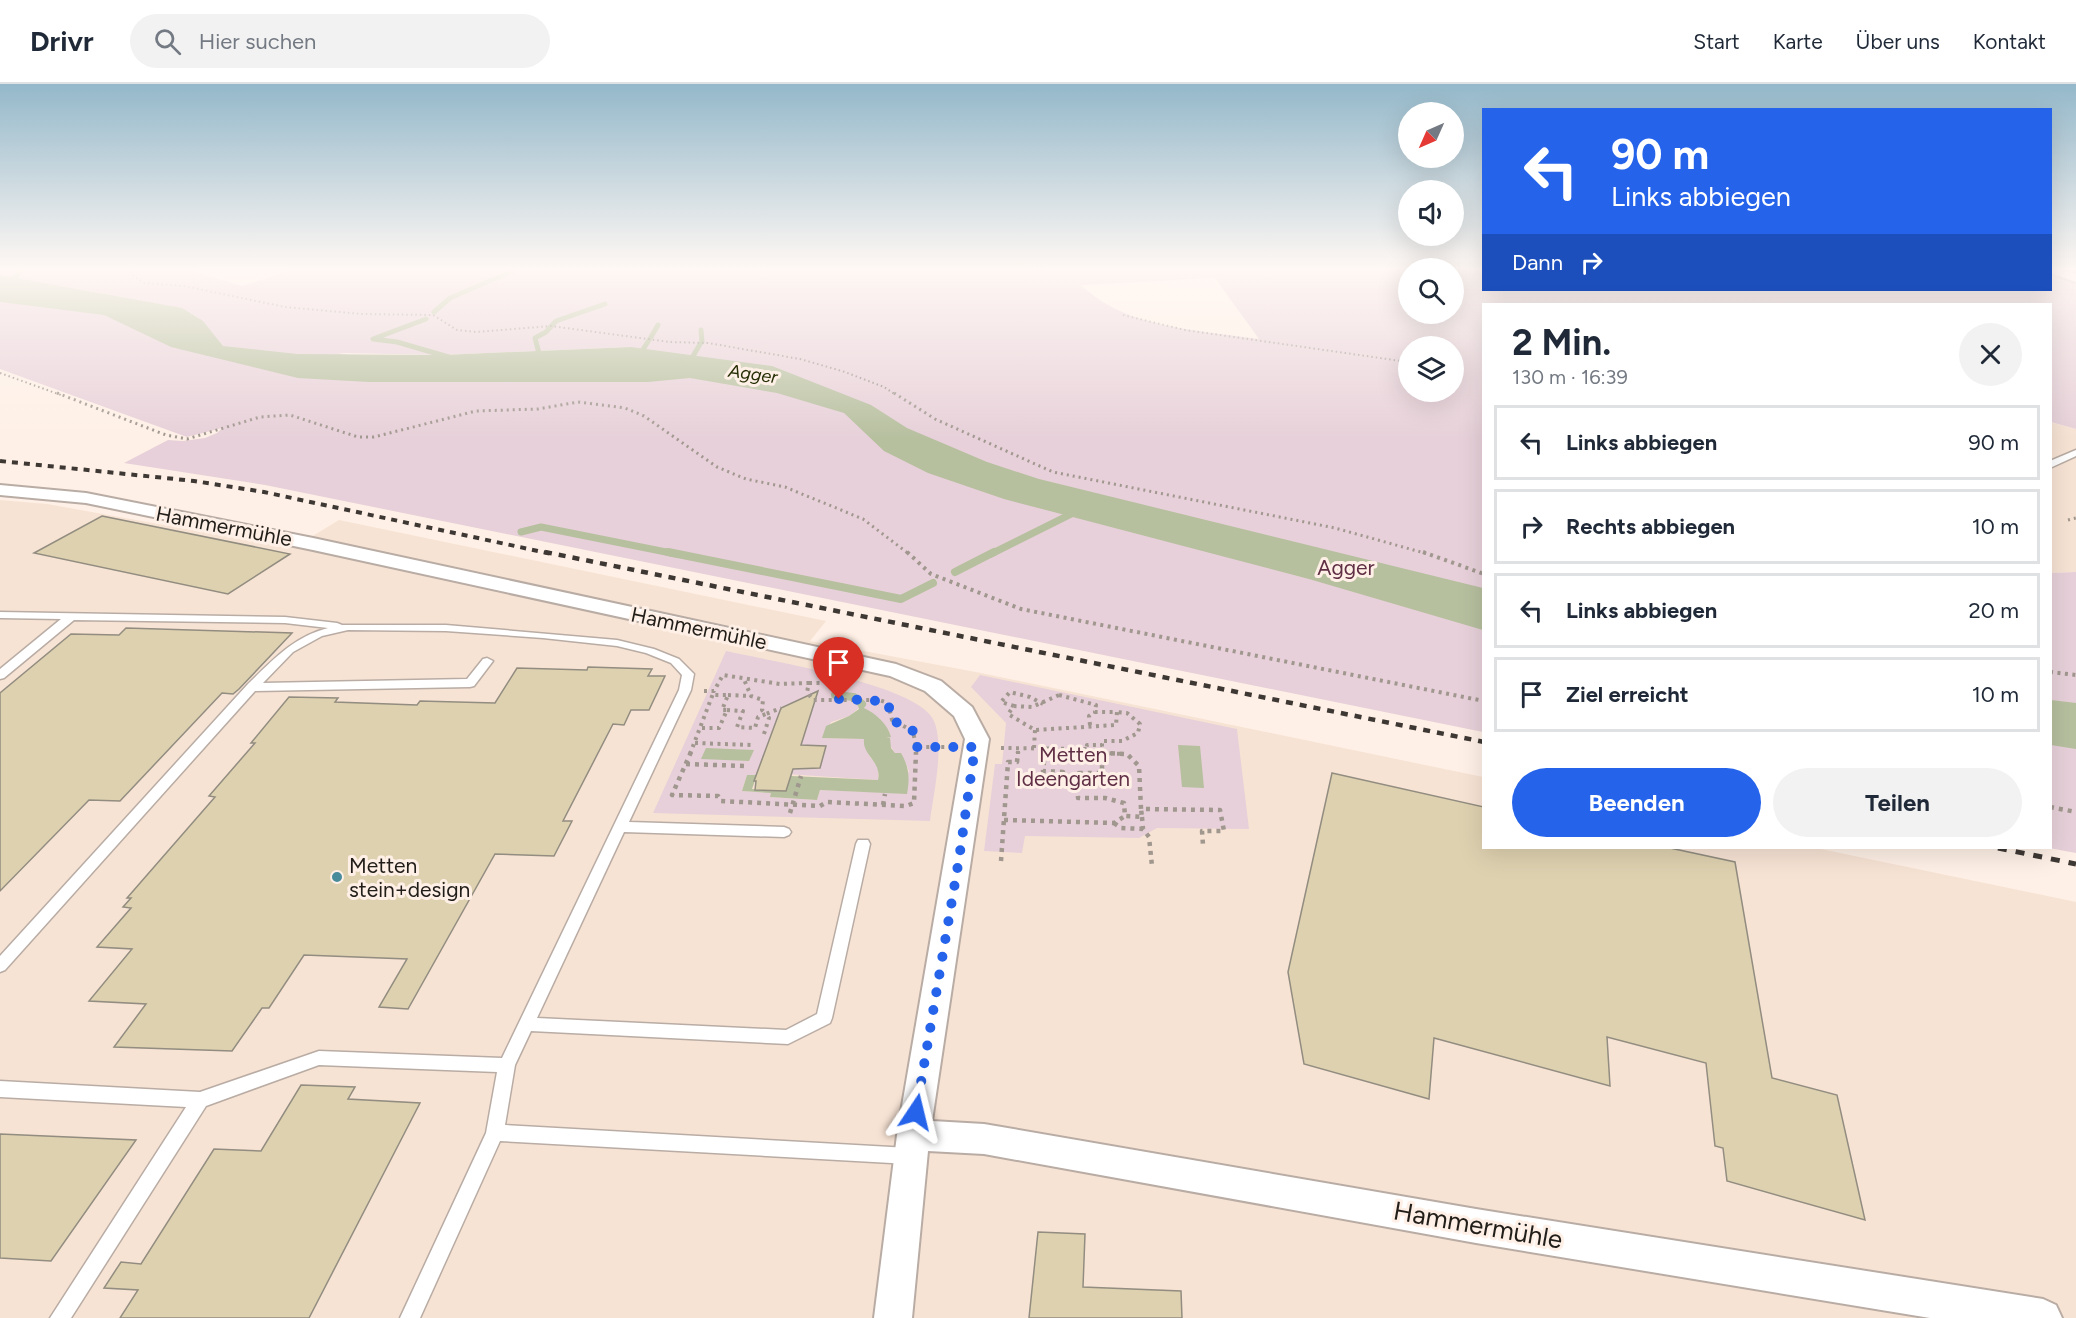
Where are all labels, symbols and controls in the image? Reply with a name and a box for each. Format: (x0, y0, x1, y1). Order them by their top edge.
search box (130, 14, 550, 68)
text: Drivr (30, 24, 94, 58)
icon: search (151, 25, 184, 58)
text: Hier suchen (199, 28, 316, 55)
text: Start (1693, 29, 1740, 54)
text: Karte (1773, 29, 1823, 54)
text: Über uns (1856, 29, 1940, 54)
text: Kontakt (1973, 29, 2046, 54)
north arrow (1398, 102, 1464, 168)
map controls (1398, 102, 1464, 402)
text: 90 m (1611, 129, 1709, 180)
icon: left (1512, 132, 1590, 210)
button: sound (1398, 180, 1464, 246)
text: Links abbiegen (1611, 180, 1791, 213)
icon: right (1575, 246, 1608, 279)
text: Dann (1512, 249, 1563, 276)
button: search (1398, 258, 1464, 324)
text: 2 Min. (1512, 321, 1611, 364)
button: close (1959, 323, 2022, 386)
button: layers (1398, 336, 1464, 402)
water label: Agger (726, 360, 780, 388)
text: 130 m · 16:39 (1512, 365, 1628, 389)
icon: left (1515, 426, 1548, 459)
text: Links abbiegen (1566, 429, 1717, 456)
text: 90 m (1968, 429, 2019, 456)
street label: Hammermühle (154, 501, 294, 551)
icon: right (1515, 510, 1548, 543)
text: Rechts abbiegen (1566, 513, 1735, 540)
text: 10 m (1972, 513, 2019, 540)
park label: Agger (1317, 555, 1375, 580)
icon: left (1515, 594, 1548, 627)
text: Links abbiegen (1566, 597, 1717, 624)
text: 20 m (1968, 597, 2019, 624)
street label: Hammermühle (629, 601, 769, 655)
pin (813, 637, 864, 699)
icon: arrive (822, 646, 855, 679)
icon: arrive (1515, 678, 1548, 711)
text: Ziel erreicht (1566, 681, 1689, 708)
text: 10 m (1972, 681, 2019, 708)
park label: Metten Ideengarten (1016, 742, 1130, 791)
button: Beenden (1512, 768, 1761, 837)
button: Teilen (1773, 768, 2022, 837)
place label: Metten stein+design (349, 853, 470, 902)
marker: Metten stein+design (330, 870, 344, 884)
position arrow (884, 1080, 948, 1144)
street label: Hammermühle (1391, 1194, 1565, 1256)

